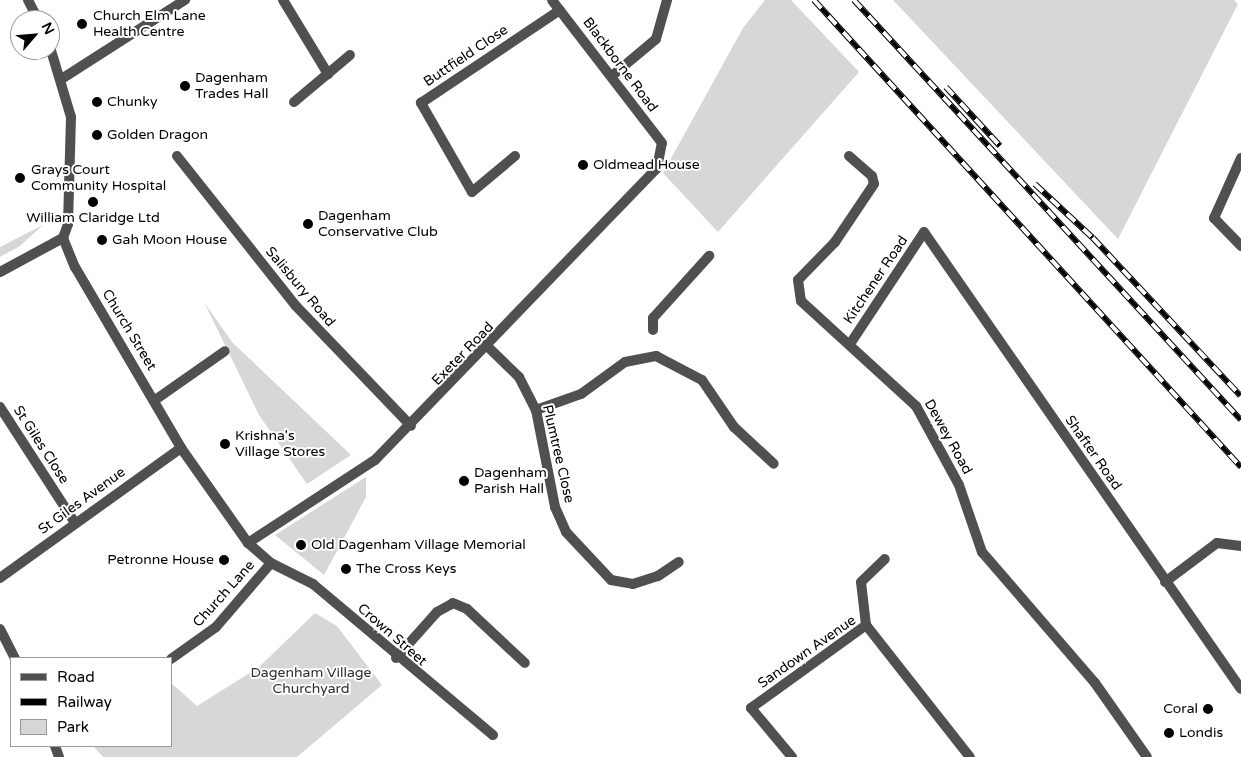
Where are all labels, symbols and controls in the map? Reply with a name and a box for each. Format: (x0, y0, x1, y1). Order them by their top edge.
place label: Church Elm Lane Health Centre (93, 8, 206, 40)
north arrow (10, 10, 60, 60)
street label: Blackborne Road (579, 14, 661, 116)
marker: Church Elm Lane Health Centre (75, 17, 89, 31)
text: N (38, 20, 58, 37)
street label: Buttfield Close (421, 22, 511, 90)
place label: Dagenham Trades Hall (195, 70, 268, 102)
marker: Dagenham Trades Hall (179, 80, 191, 92)
place label: Chunky (107, 94, 157, 110)
marker: Chunky (91, 96, 103, 108)
place label: Golden Dragon (107, 127, 208, 143)
marker: Golden Dragon (91, 129, 103, 141)
place label: Oldmead House (593, 157, 700, 173)
marker: Oldmead House (577, 159, 589, 171)
place label: Grays Court Community Hospital (31, 162, 166, 194)
marker: Grays Court Community Hospital (13, 171, 27, 185)
marker: William Claridge Ltd (87, 196, 99, 208)
place label: Dagenham Conservative Club (318, 208, 438, 240)
place label: William Claridge Ltd (26, 210, 160, 226)
marker: Dagenham Conservative Club (302, 218, 314, 230)
place label: Gah Moon House (112, 232, 227, 248)
street label: Kitchener Road (840, 233, 912, 327)
marker: Gah Moon House (96, 234, 108, 246)
street label: Salisbury Road (262, 244, 338, 330)
street label: Church Street (98, 286, 160, 374)
street label: Exeter Road (429, 319, 497, 389)
street label: Dewey Road (920, 397, 976, 477)
street label: St Giles Close (10, 403, 72, 487)
street label: Plumtree Close (539, 403, 577, 505)
street label: Shafter Road (1061, 412, 1125, 494)
place label: Krishna's Village Stores (235, 428, 325, 461)
marker: Krishna's Village Stores (219, 438, 231, 450)
street label: St Giles Avenue (35, 464, 129, 538)
place label: Dagenham Parish Hall (474, 465, 547, 498)
marker: Dagenham Parish Hall (458, 475, 470, 487)
place label: Old Dagenham Village Memorial (311, 537, 526, 553)
marker: Old Dagenham Village Memorial (295, 539, 307, 551)
place label: Petronne House (107, 552, 214, 568)
marker: Petronne House (218, 554, 230, 566)
street label: Church Lane (190, 557, 258, 631)
place label: The Cross Keys (356, 561, 456, 577)
marker: The Cross Keys (340, 563, 352, 575)
street label: Crown Street (354, 600, 430, 670)
street label: Sandown Avenue (755, 612, 859, 692)
legend (10, 657, 172, 747)
park label: Dagenham Village Churchyard (250, 665, 372, 698)
text: Road (57, 668, 95, 686)
text: Railway (57, 693, 112, 711)
place label: Coral (1163, 701, 1198, 717)
marker: Coral (1202, 703, 1214, 715)
text: Park (57, 718, 89, 736)
place label: Londis (1179, 725, 1223, 741)
marker: Londis (1163, 727, 1175, 739)

